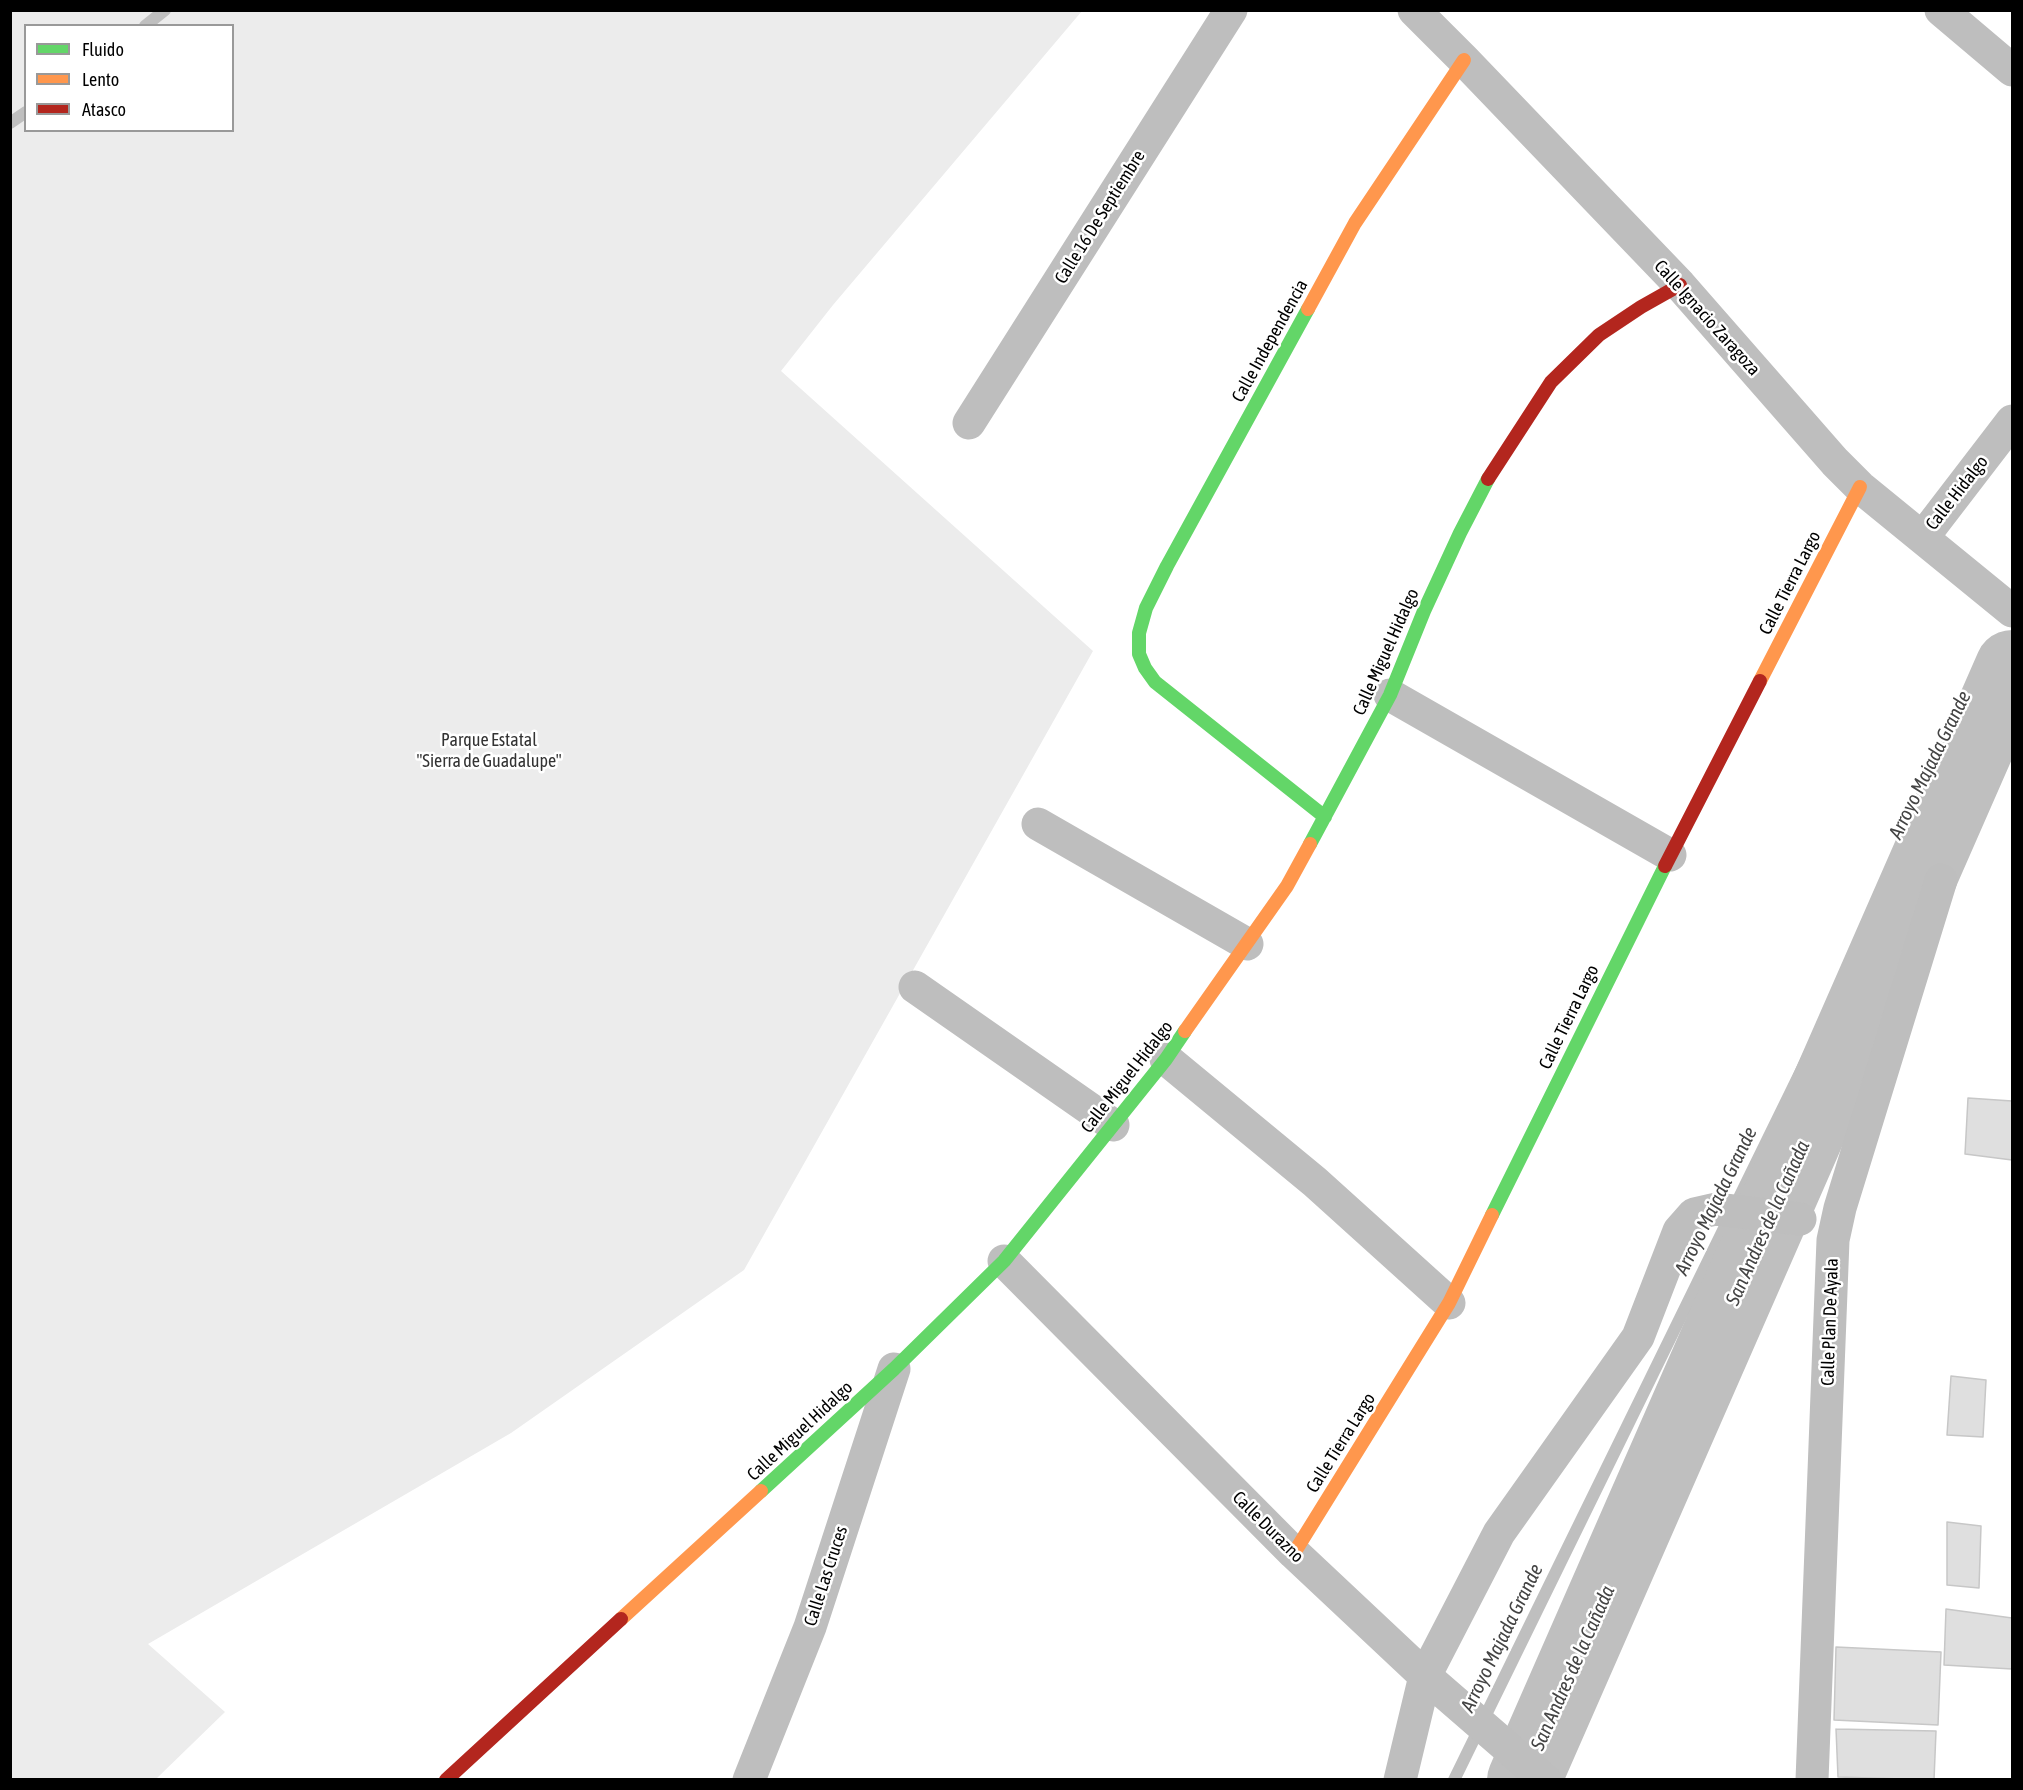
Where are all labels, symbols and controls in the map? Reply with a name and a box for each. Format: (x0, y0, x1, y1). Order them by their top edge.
legend (24, 24, 234, 132)
text: Fluido (82, 39, 124, 60)
text: Lento (82, 69, 119, 90)
text: Atasco (82, 99, 126, 120)
street label: Calle 16 De Septiembre (1050, 146, 1150, 288)
street label: Calle Ignacio Zaragoza (1649, 256, 1765, 380)
street label: Calle Independencia (1227, 276, 1313, 406)
street label: Calle Hidalgo (1921, 452, 1993, 534)
street label: Calle Tierra Largo (1755, 528, 1825, 638)
street label: Calle Miguel Hidalgo (1348, 585, 1424, 719)
water label: Arroyo Majada Grande (1884, 687, 1976, 843)
park label: Parque Estatal "Sierra de Guadalupe" (416, 729, 562, 771)
street label: Calle Tierra Largo (1534, 961, 1604, 1073)
street label: Calle Miguel Hidalgo (1077, 1017, 1177, 1137)
water label: Arroyo Majada Grande (1670, 1123, 1762, 1279)
water label: San Andres de la Cañada (1721, 1137, 1815, 1309)
street label: Calle Plan De Ayala (1817, 1258, 1843, 1386)
street label: Calle Miguel Hidalgo (743, 1377, 857, 1485)
street label: Calle Tierra Largo (1302, 1389, 1380, 1497)
street label: Calle Durazno (1228, 1487, 1308, 1567)
street label: Calle Las Cruces (800, 1523, 852, 1629)
water label: Arroyo Majada Grande (1456, 1560, 1548, 1716)
water label: San Andres de la Cañada (1526, 1582, 1620, 1754)

